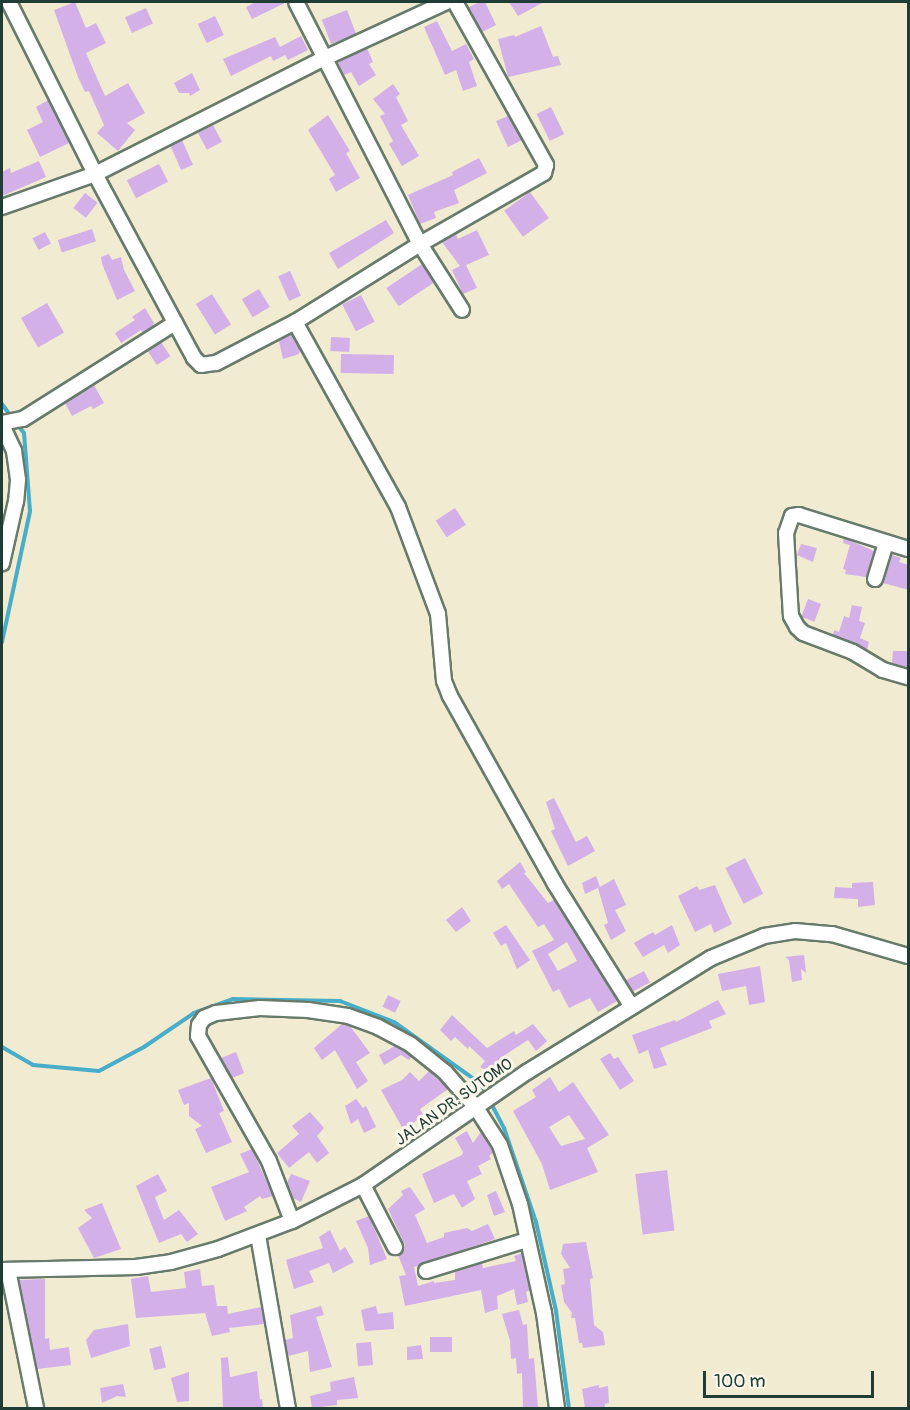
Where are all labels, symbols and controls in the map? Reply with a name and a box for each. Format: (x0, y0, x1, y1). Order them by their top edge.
street label: JALAN DR. SUTOMO (392, 1054, 516, 1150)
scale bar (706, 1359, 877, 1397)
text: 100 m (714, 1370, 766, 1393)

